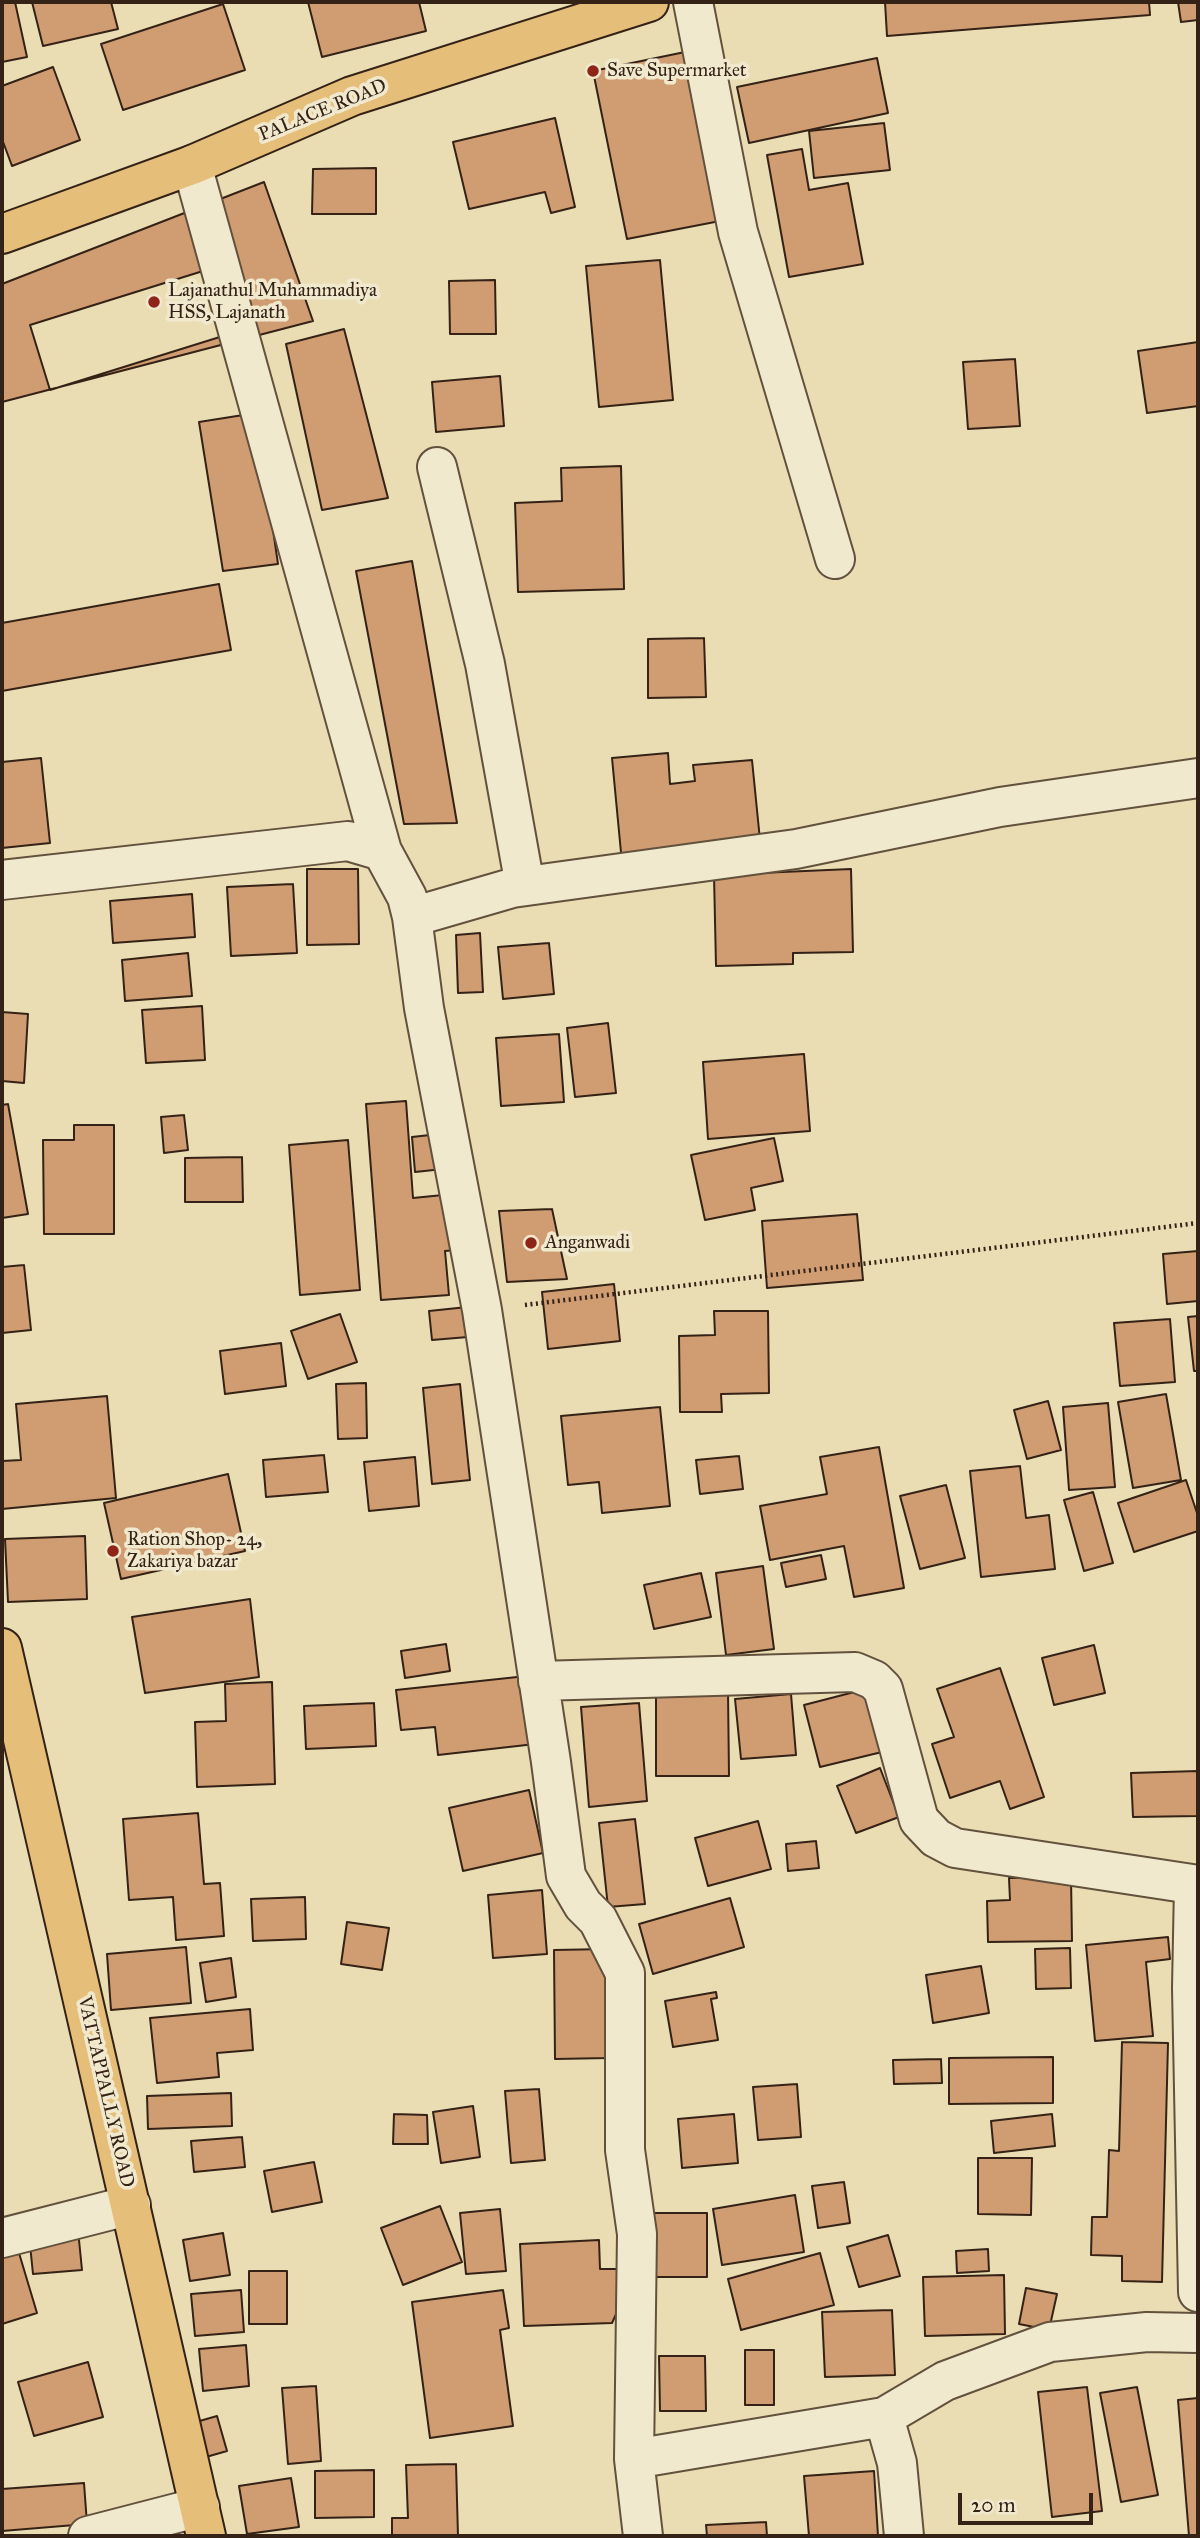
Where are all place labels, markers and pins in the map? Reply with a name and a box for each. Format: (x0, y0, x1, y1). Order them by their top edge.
place label: Save Supermarket (607, 60, 747, 82)
marker: Save Supermarket (585, 63, 601, 79)
place label: Lajanathul Muhammadiya HSS, Lajanath (168, 280, 377, 324)
marker: Lajanathul Muhammadiya HSS, Lajanath (146, 294, 162, 310)
place label: Anganwadi (545, 1232, 630, 1254)
marker: Anganwadi (523, 1235, 539, 1251)
place label: Ration Shop- 24, Zakariya bazar (127, 1529, 262, 1573)
marker: Ration Shop- 24, Zakariya bazar (105, 1543, 121, 1559)

